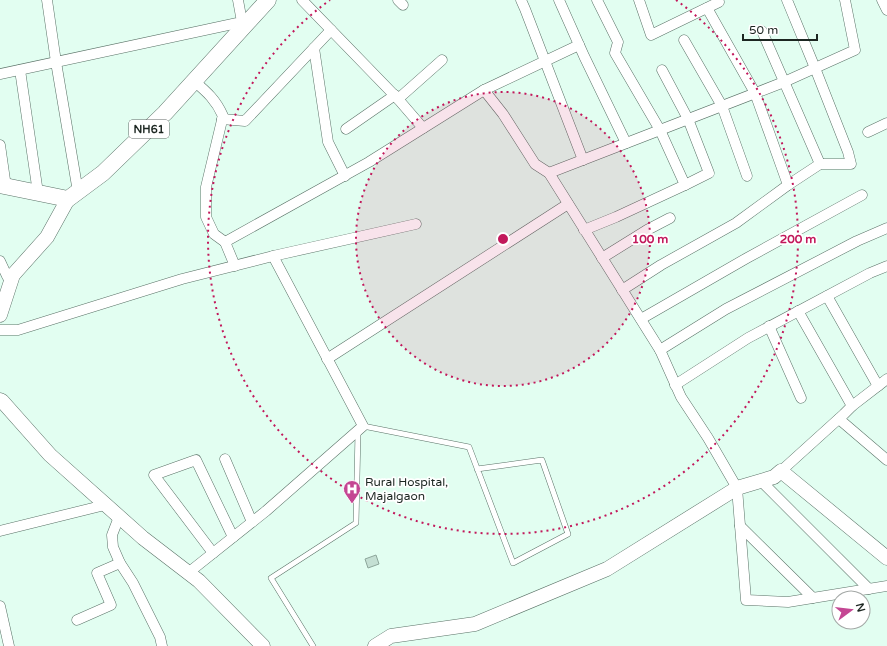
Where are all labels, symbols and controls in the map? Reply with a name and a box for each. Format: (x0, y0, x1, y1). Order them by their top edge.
scale bar (743, 16, 817, 42)
text: 50 m (749, 23, 778, 37)
road number: NH61 (129, 120, 169, 138)
centre of rings (496, 232, 510, 246)
text: 100 m (632, 232, 668, 246)
text: 200 m (780, 232, 816, 246)
place label: Rural Hospital, Majalgaon (365, 475, 448, 503)
hospital icon: Rural Hospital, Majalgaon (342, 479, 362, 504)
north arrow (831, 590, 871, 630)
text: N (853, 602, 868, 613)

